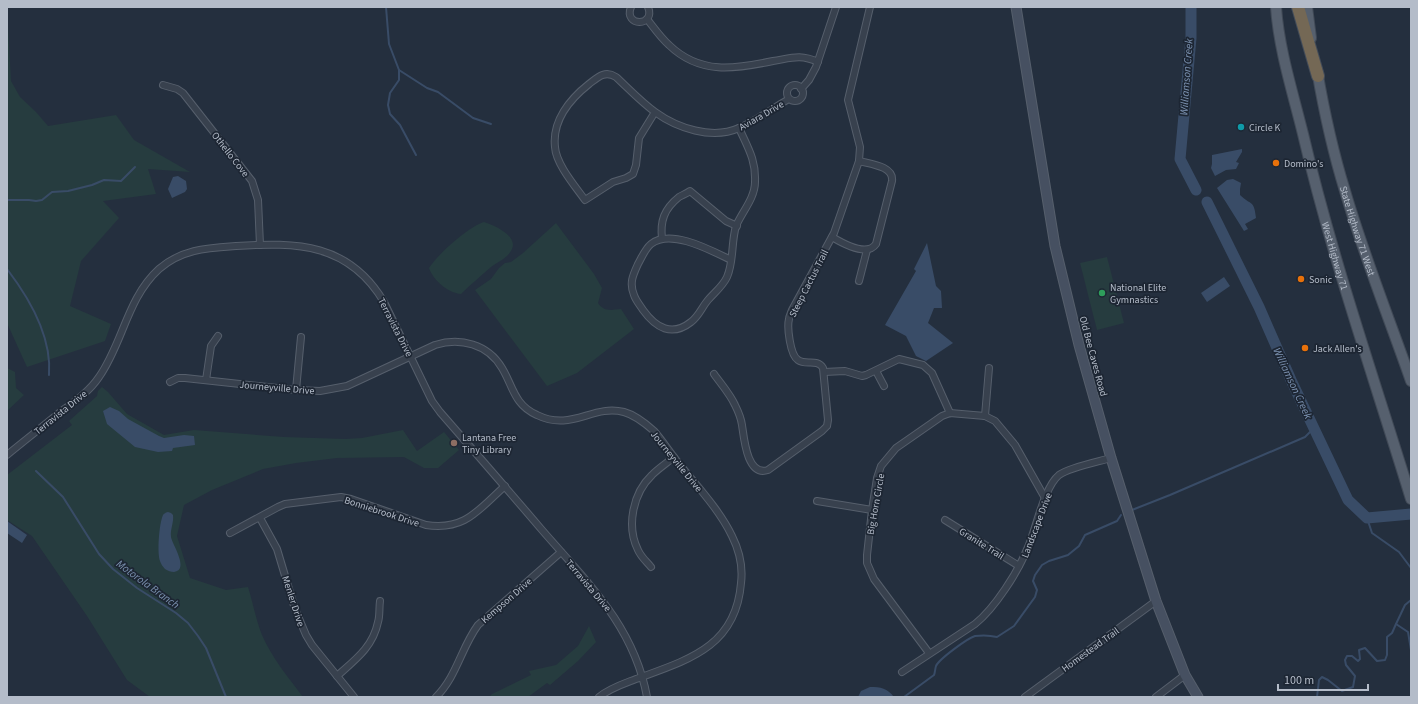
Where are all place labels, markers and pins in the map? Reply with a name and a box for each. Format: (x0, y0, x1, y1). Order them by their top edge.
place label: Circle K (1249, 121, 1281, 135)
marker: Circle K (1236, 122, 1246, 132)
place label: Domino's (1284, 157, 1323, 171)
marker: Domino's (1271, 158, 1281, 168)
place label: Sonic (1309, 273, 1333, 287)
marker: Sonic (1296, 274, 1306, 284)
place label: National Elite Gymnastics (1110, 281, 1166, 307)
marker: National Elite Gymnastics (1097, 288, 1107, 298)
place label: Jack Allen's (1313, 342, 1362, 356)
marker: Jack Allen's (1300, 343, 1310, 353)
place label: Lantana Free Tiny Library (462, 431, 516, 457)
marker: Lantana Free Tiny Library (449, 438, 459, 448)

